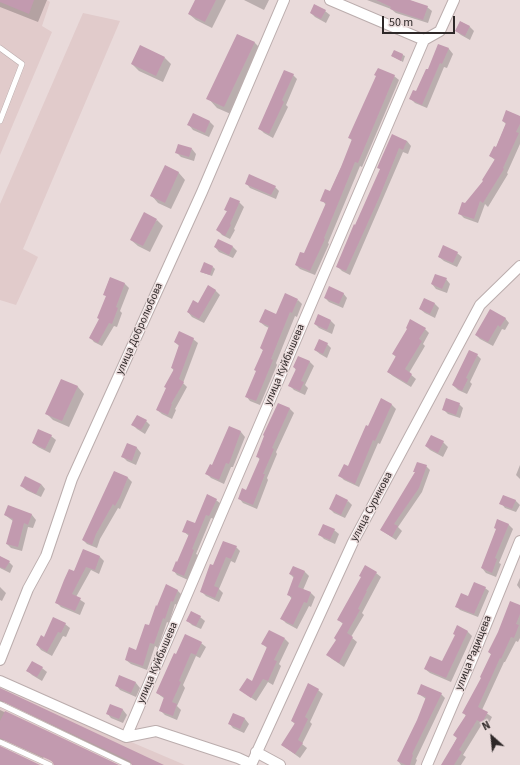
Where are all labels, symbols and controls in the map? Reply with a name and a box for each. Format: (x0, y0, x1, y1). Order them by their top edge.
scale bar (384, 8, 457, 34)
text: 50 m (389, 14, 413, 31)
street label: улица Добролюбова (114, 281, 166, 377)
street label: улица Куйбышева (262, 322, 308, 408)
street label: улица Сурикова (348, 470, 396, 544)
street label: улица Радищева (453, 614, 495, 692)
street label: улица Куйбышева (135, 620, 181, 706)
north arrow (472, 717, 512, 757)
text: N (480, 718, 493, 734)

